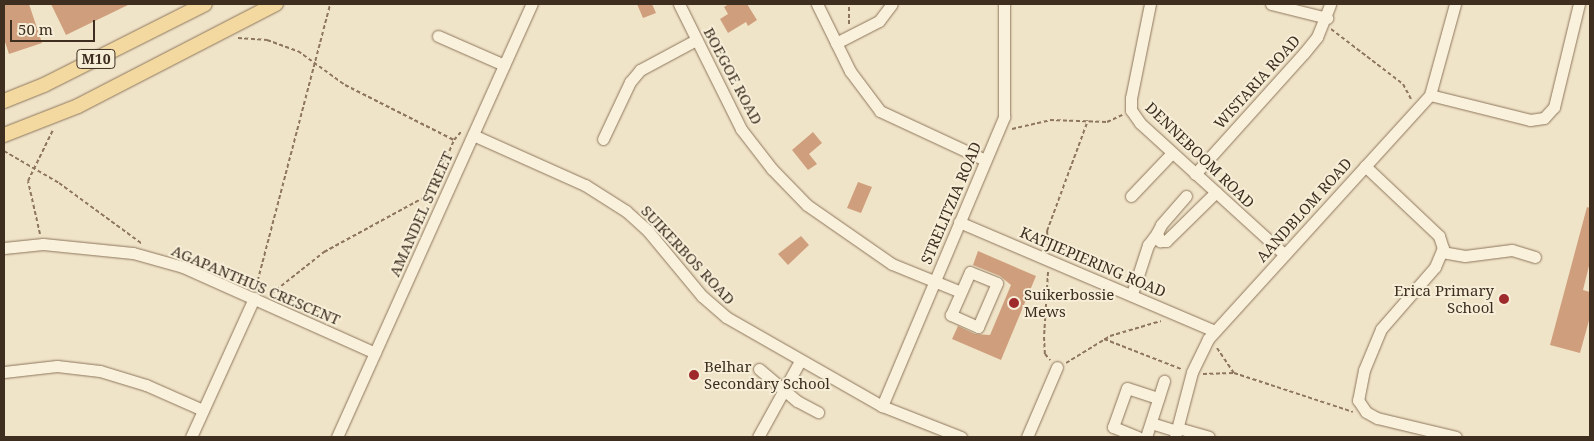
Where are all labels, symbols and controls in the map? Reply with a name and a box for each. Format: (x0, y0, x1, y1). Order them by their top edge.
scale bar (12, 10, 98, 42)
text: 50 m (18, 19, 53, 39)
street label: BOEGOE ROAD (700, 24, 766, 128)
street label: WISTARIA ROAD (1210, 32, 1304, 132)
road number: M10 (76, 48, 116, 70)
street label: DENNEBOOM ROAD (1142, 98, 1258, 212)
street label: STRELITZIA ROAD (917, 139, 985, 267)
street label: AMANDEL STREET (385, 149, 457, 279)
street label: AANDBLOM ROAD (1253, 154, 1355, 266)
street label: SUIKERBOS ROAD (637, 202, 739, 308)
street label: KATJIEPIERING ROAD (1017, 223, 1169, 301)
street label: AGAPANTHUS CRESCENT (169, 241, 343, 329)
place label: Erica Primary School (1394, 281, 1494, 316)
place label: Suikerbossie Mews (1024, 285, 1114, 320)
marker: Erica Primary School (1498, 293, 1510, 305)
marker: Suikerbossie Mews (1008, 297, 1020, 309)
place label: Belhar Secondary School (704, 357, 830, 392)
marker: Belhar Secondary School (688, 369, 700, 381)

